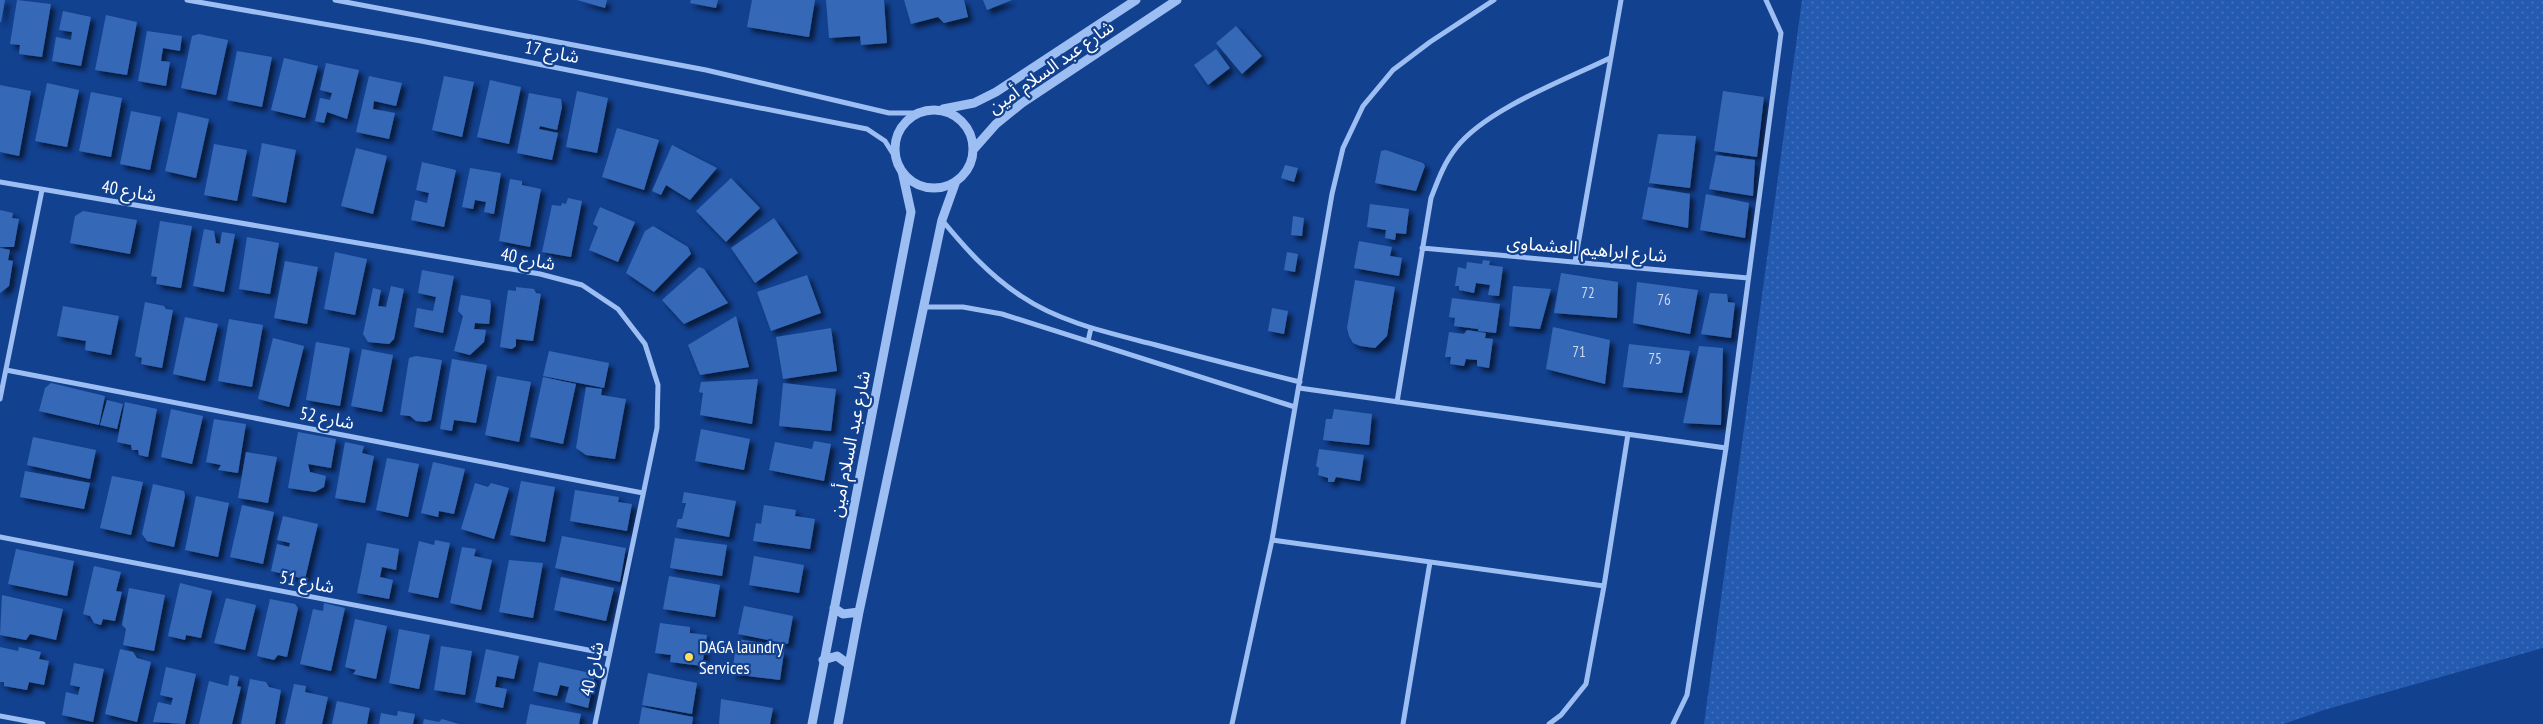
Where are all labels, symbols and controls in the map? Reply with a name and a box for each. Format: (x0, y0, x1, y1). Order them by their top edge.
street label: شارع عبد السلام أمين (983, 15, 1120, 121)
street label: شارع 17 (522, 35, 581, 71)
street label: شارع 40 (99, 174, 158, 210)
street label: شارع ابراهيم العشماوى (1506, 230, 1668, 270)
street label: شارع 40 (498, 242, 557, 278)
house number: 72 (1581, 283, 1595, 302)
house number: 76 (1657, 290, 1671, 309)
house number: 71 (1572, 342, 1586, 361)
house number: 75 (1648, 349, 1662, 368)
street label: شارع عبد السلام أمين (824, 369, 878, 520)
street label: شارع 52 (297, 401, 356, 437)
street label: شارع 51 (277, 565, 336, 601)
place label: DAGA laundry Services (699, 635, 784, 679)
street label: شارع 40 (575, 640, 611, 699)
marker: DAGA laundry Services (683, 651, 695, 663)

